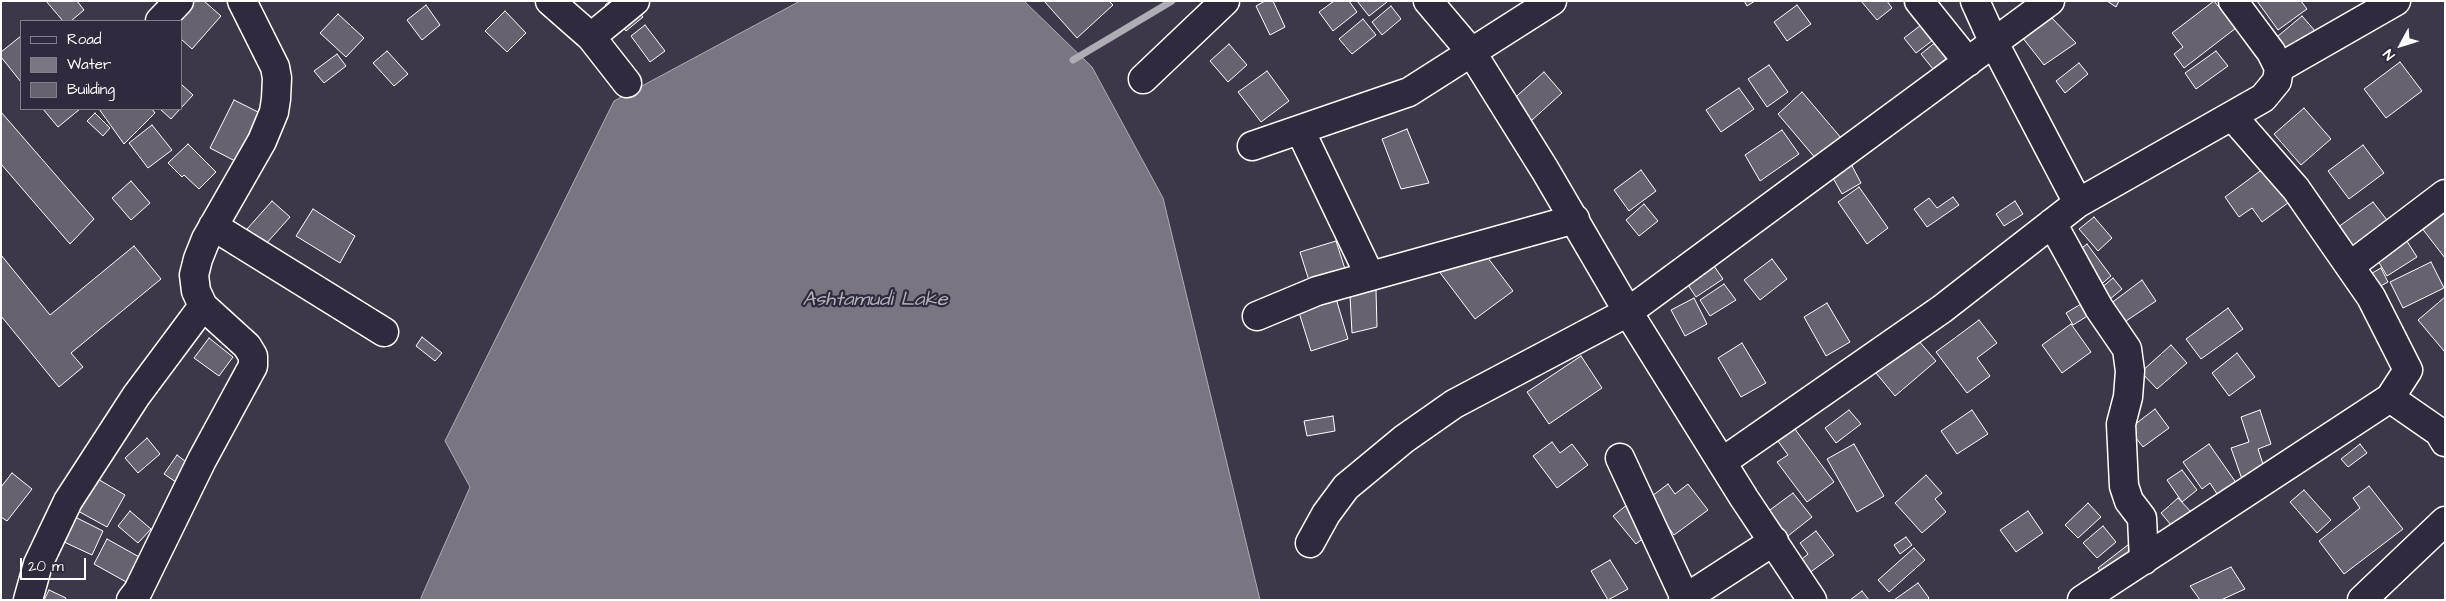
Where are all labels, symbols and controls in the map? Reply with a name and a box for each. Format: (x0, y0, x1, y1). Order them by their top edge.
legend (20, 20, 182, 110)
north arrow (2376, 20, 2426, 70)
text: Road (67, 29, 101, 50)
text: N (2379, 45, 2400, 64)
text: Water (67, 54, 111, 75)
text: Building (67, 79, 115, 100)
water label: Ashtamudi Lake (802, 289, 948, 313)
scale bar (22, 548, 89, 580)
text: 20 m (28, 556, 64, 577)

